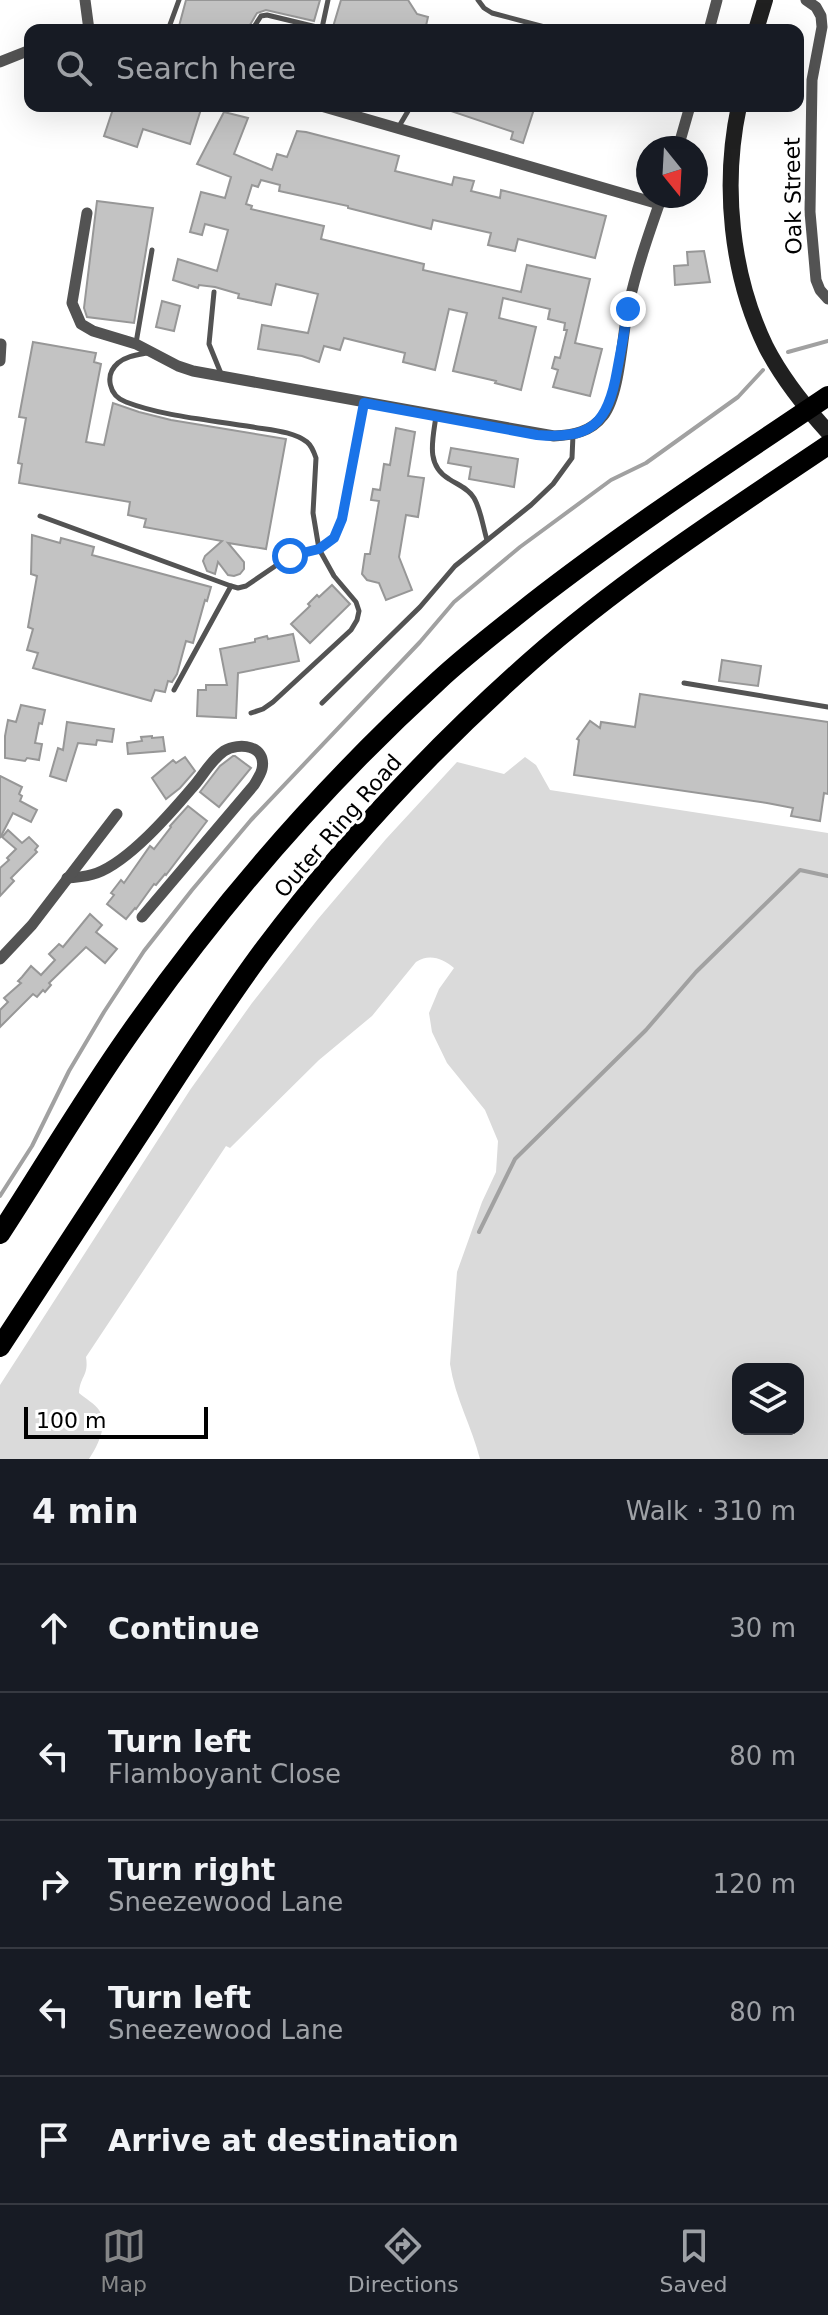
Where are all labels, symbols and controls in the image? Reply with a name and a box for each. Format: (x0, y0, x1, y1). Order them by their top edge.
search box (24, 24, 804, 112)
icon: search (52, 46, 96, 90)
text: Search here (116, 51, 296, 86)
north arrow (636, 136, 708, 208)
street label: Oak Street (779, 137, 807, 255)
route end (610, 291, 646, 327)
route start (272, 538, 308, 574)
street label: Outer Ring Road (269, 750, 407, 902)
map controls (732, 1363, 804, 1435)
button: layers (732, 1363, 804, 1435)
scale bar (24, 1403, 208, 1439)
text: 100 m (36, 1408, 106, 1433)
text: 4 min (32, 1491, 139, 1531)
text: Walk · 310 m (626, 1496, 796, 1526)
icon: ahead (32, 1606, 76, 1650)
text: Continue (108, 1611, 260, 1646)
text: 30 m (729, 1613, 796, 1643)
text: Turn left (108, 1724, 251, 1759)
icon: left (32, 1734, 76, 1778)
text: 80 m (729, 1741, 796, 1771)
text: Flamboyant Close (108, 1759, 341, 1789)
text: Turn right (108, 1852, 275, 1887)
icon: right (32, 1862, 76, 1906)
text: 120 m (713, 1869, 796, 1899)
text: Sneezewood Lane (108, 1887, 343, 1917)
text: Turn left (108, 1980, 251, 2015)
icon: left (32, 1990, 76, 2034)
text: 80 m (729, 1997, 796, 2027)
text: Sneezewood Lane (108, 2015, 343, 2045)
icon: arrive (32, 2118, 76, 2162)
text: Arrive at destination (108, 2123, 459, 2158)
tab: Map (100, 2224, 147, 2297)
tab: Directions (348, 2224, 459, 2297)
tab: Saved (660, 2224, 728, 2297)

